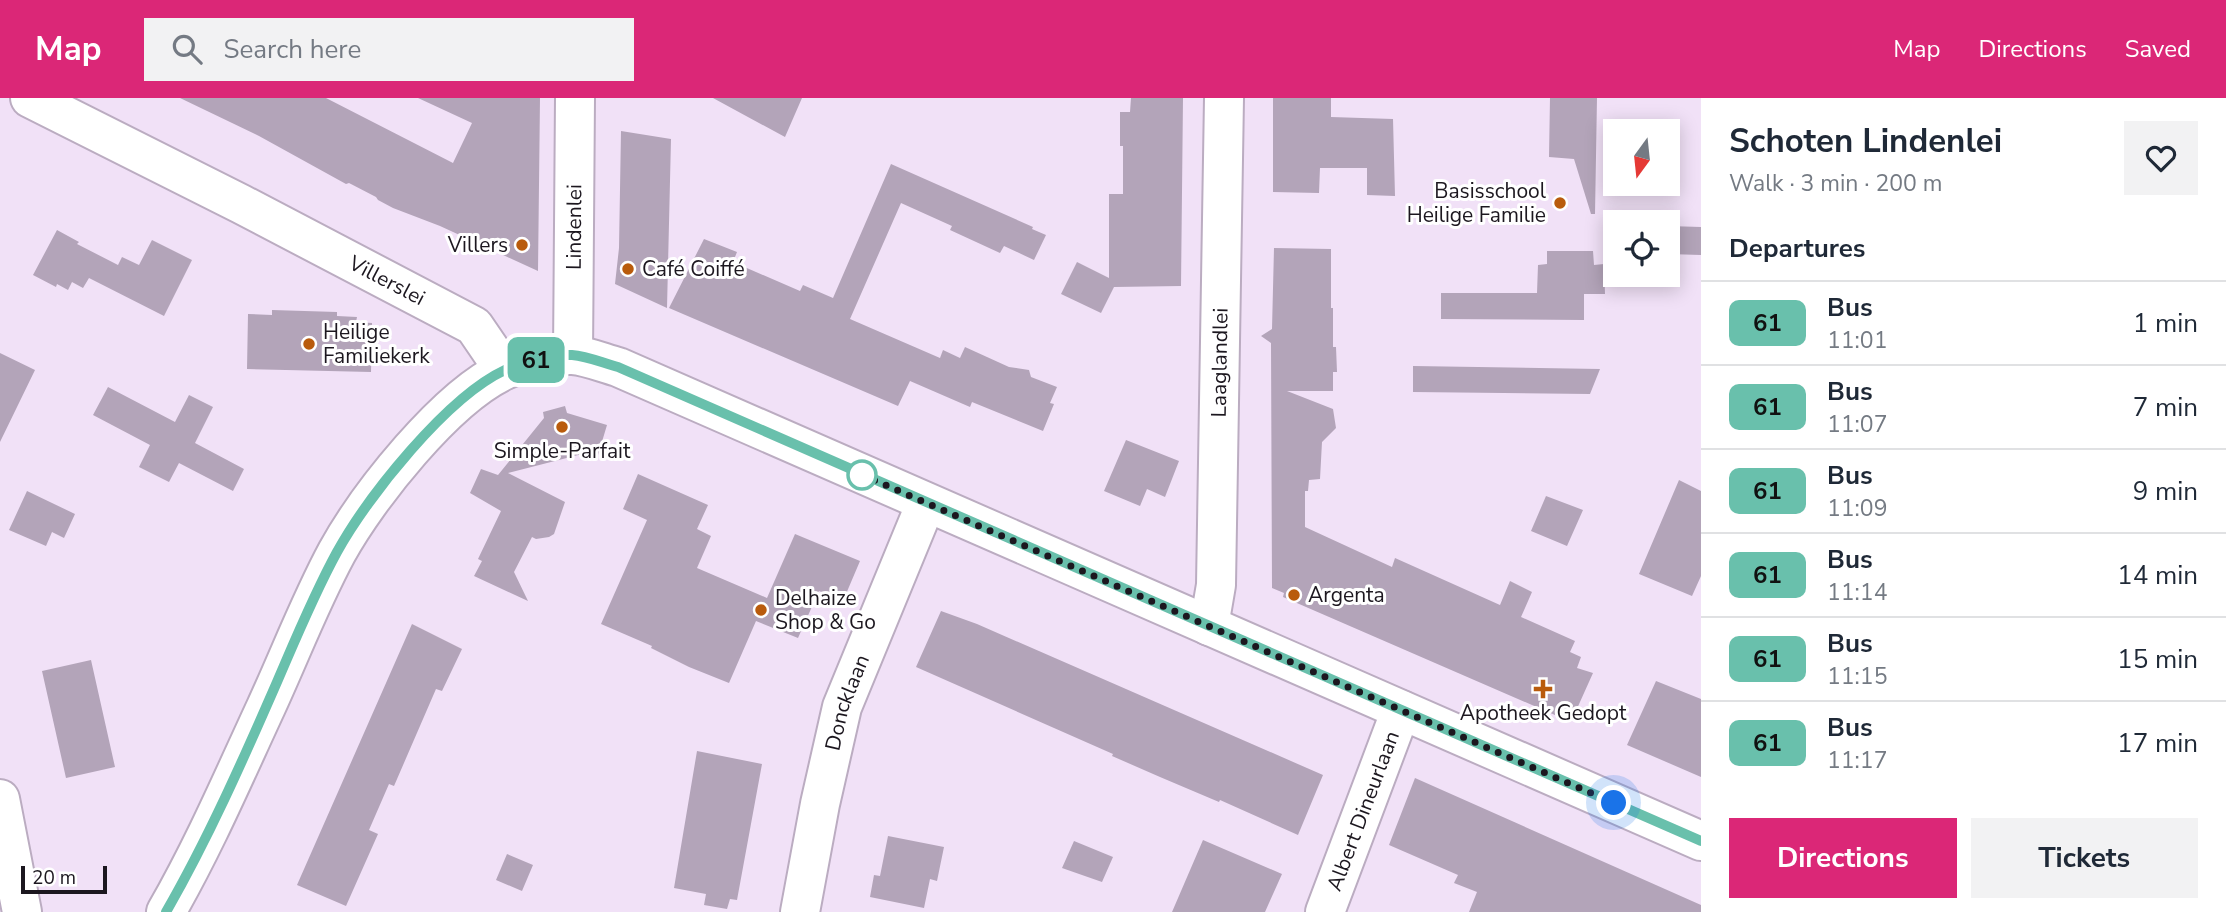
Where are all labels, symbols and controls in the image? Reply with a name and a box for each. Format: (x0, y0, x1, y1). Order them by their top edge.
search box (144, 18, 634, 81)
text: Map (35, 27, 102, 72)
icon: search (168, 30, 206, 68)
text: Search here (224, 32, 361, 67)
text: Map (1893, 33, 1940, 65)
text: Directions (1978, 33, 2087, 65)
text: Saved (2125, 33, 2191, 65)
north arrow (1603, 119, 1680, 196)
map controls (1603, 119, 1680, 287)
text: Schoten Lindenlei (1729, 119, 2002, 164)
button: heart (2124, 121, 2198, 195)
text: Walk · 3 min · 200 m (1729, 168, 1942, 199)
place label: Basisschool Heilige Familie (1407, 177, 1547, 229)
street label: Lindenlei (560, 184, 588, 270)
marker: Basisschool Heilige Familie (1552, 195, 1568, 211)
button: locate (1603, 210, 1680, 287)
place label: Villers (447, 231, 508, 259)
text: Departures (1729, 231, 1865, 266)
marker: Villers (514, 237, 530, 253)
street label: Villerslei (343, 248, 430, 312)
place label: Café Coiffé (642, 255, 745, 283)
marker: Café Coiffé (620, 261, 636, 277)
text: Bus (1827, 290, 1873, 325)
text: 1 min (2133, 306, 2198, 341)
text: 61 (1753, 307, 1782, 339)
street label: Laaglandlei (1205, 308, 1235, 418)
place label: Heilige Familiekerk (323, 318, 430, 370)
text: 11:01 (1827, 325, 1887, 356)
marker: Heilige Familiekerk (301, 336, 317, 352)
line badge: 61 (504, 337, 568, 383)
text: 61 (522, 344, 550, 376)
text: Bus (1827, 374, 1873, 409)
text: 7 min (2133, 390, 2198, 425)
text: 61 (1753, 391, 1782, 423)
text: 11:07 (1827, 409, 1887, 440)
marker: Simple-Parfait (554, 419, 570, 435)
place label: Simple-Parfait (494, 437, 631, 465)
text: Bus (1827, 458, 1873, 493)
unlabelled marker (847, 460, 877, 490)
text: 9 min (2133, 474, 2198, 509)
text: 61 (1753, 475, 1782, 507)
text: 11:09 (1827, 493, 1887, 524)
text: Bus (1827, 542, 1873, 577)
text: 14 min (2117, 558, 2198, 593)
text: 61 (1753, 559, 1782, 591)
text: 11:14 (1827, 577, 1887, 608)
place label: Argenta (1308, 581, 1385, 609)
place label: Delhaize Shop & Go (775, 584, 876, 636)
marker: Argenta (1286, 587, 1302, 603)
marker: Delhaize Shop & Go (753, 602, 769, 618)
text: Bus (1827, 626, 1873, 661)
text: 15 min (2117, 642, 2198, 677)
text: 61 (1753, 643, 1782, 675)
street label: Doncklaan (819, 650, 876, 753)
text: 11:15 (1827, 661, 1887, 692)
marker: Apotheek Gedopt (1535, 681, 1551, 697)
place label: Apotheek Gedopt (1460, 699, 1627, 727)
text: Bus (1827, 710, 1873, 745)
text: 17 min (2117, 726, 2198, 761)
street label: Albert Dineurlaan (1320, 727, 1406, 895)
text: 61 (1753, 727, 1782, 759)
text: 11:17 (1827, 745, 1887, 776)
your location (1596, 785, 1631, 820)
button: Directions (1729, 818, 1957, 898)
button: Tickets (1971, 818, 2198, 898)
scale bar (21, 863, 107, 895)
text: 20 m (32, 865, 76, 891)

